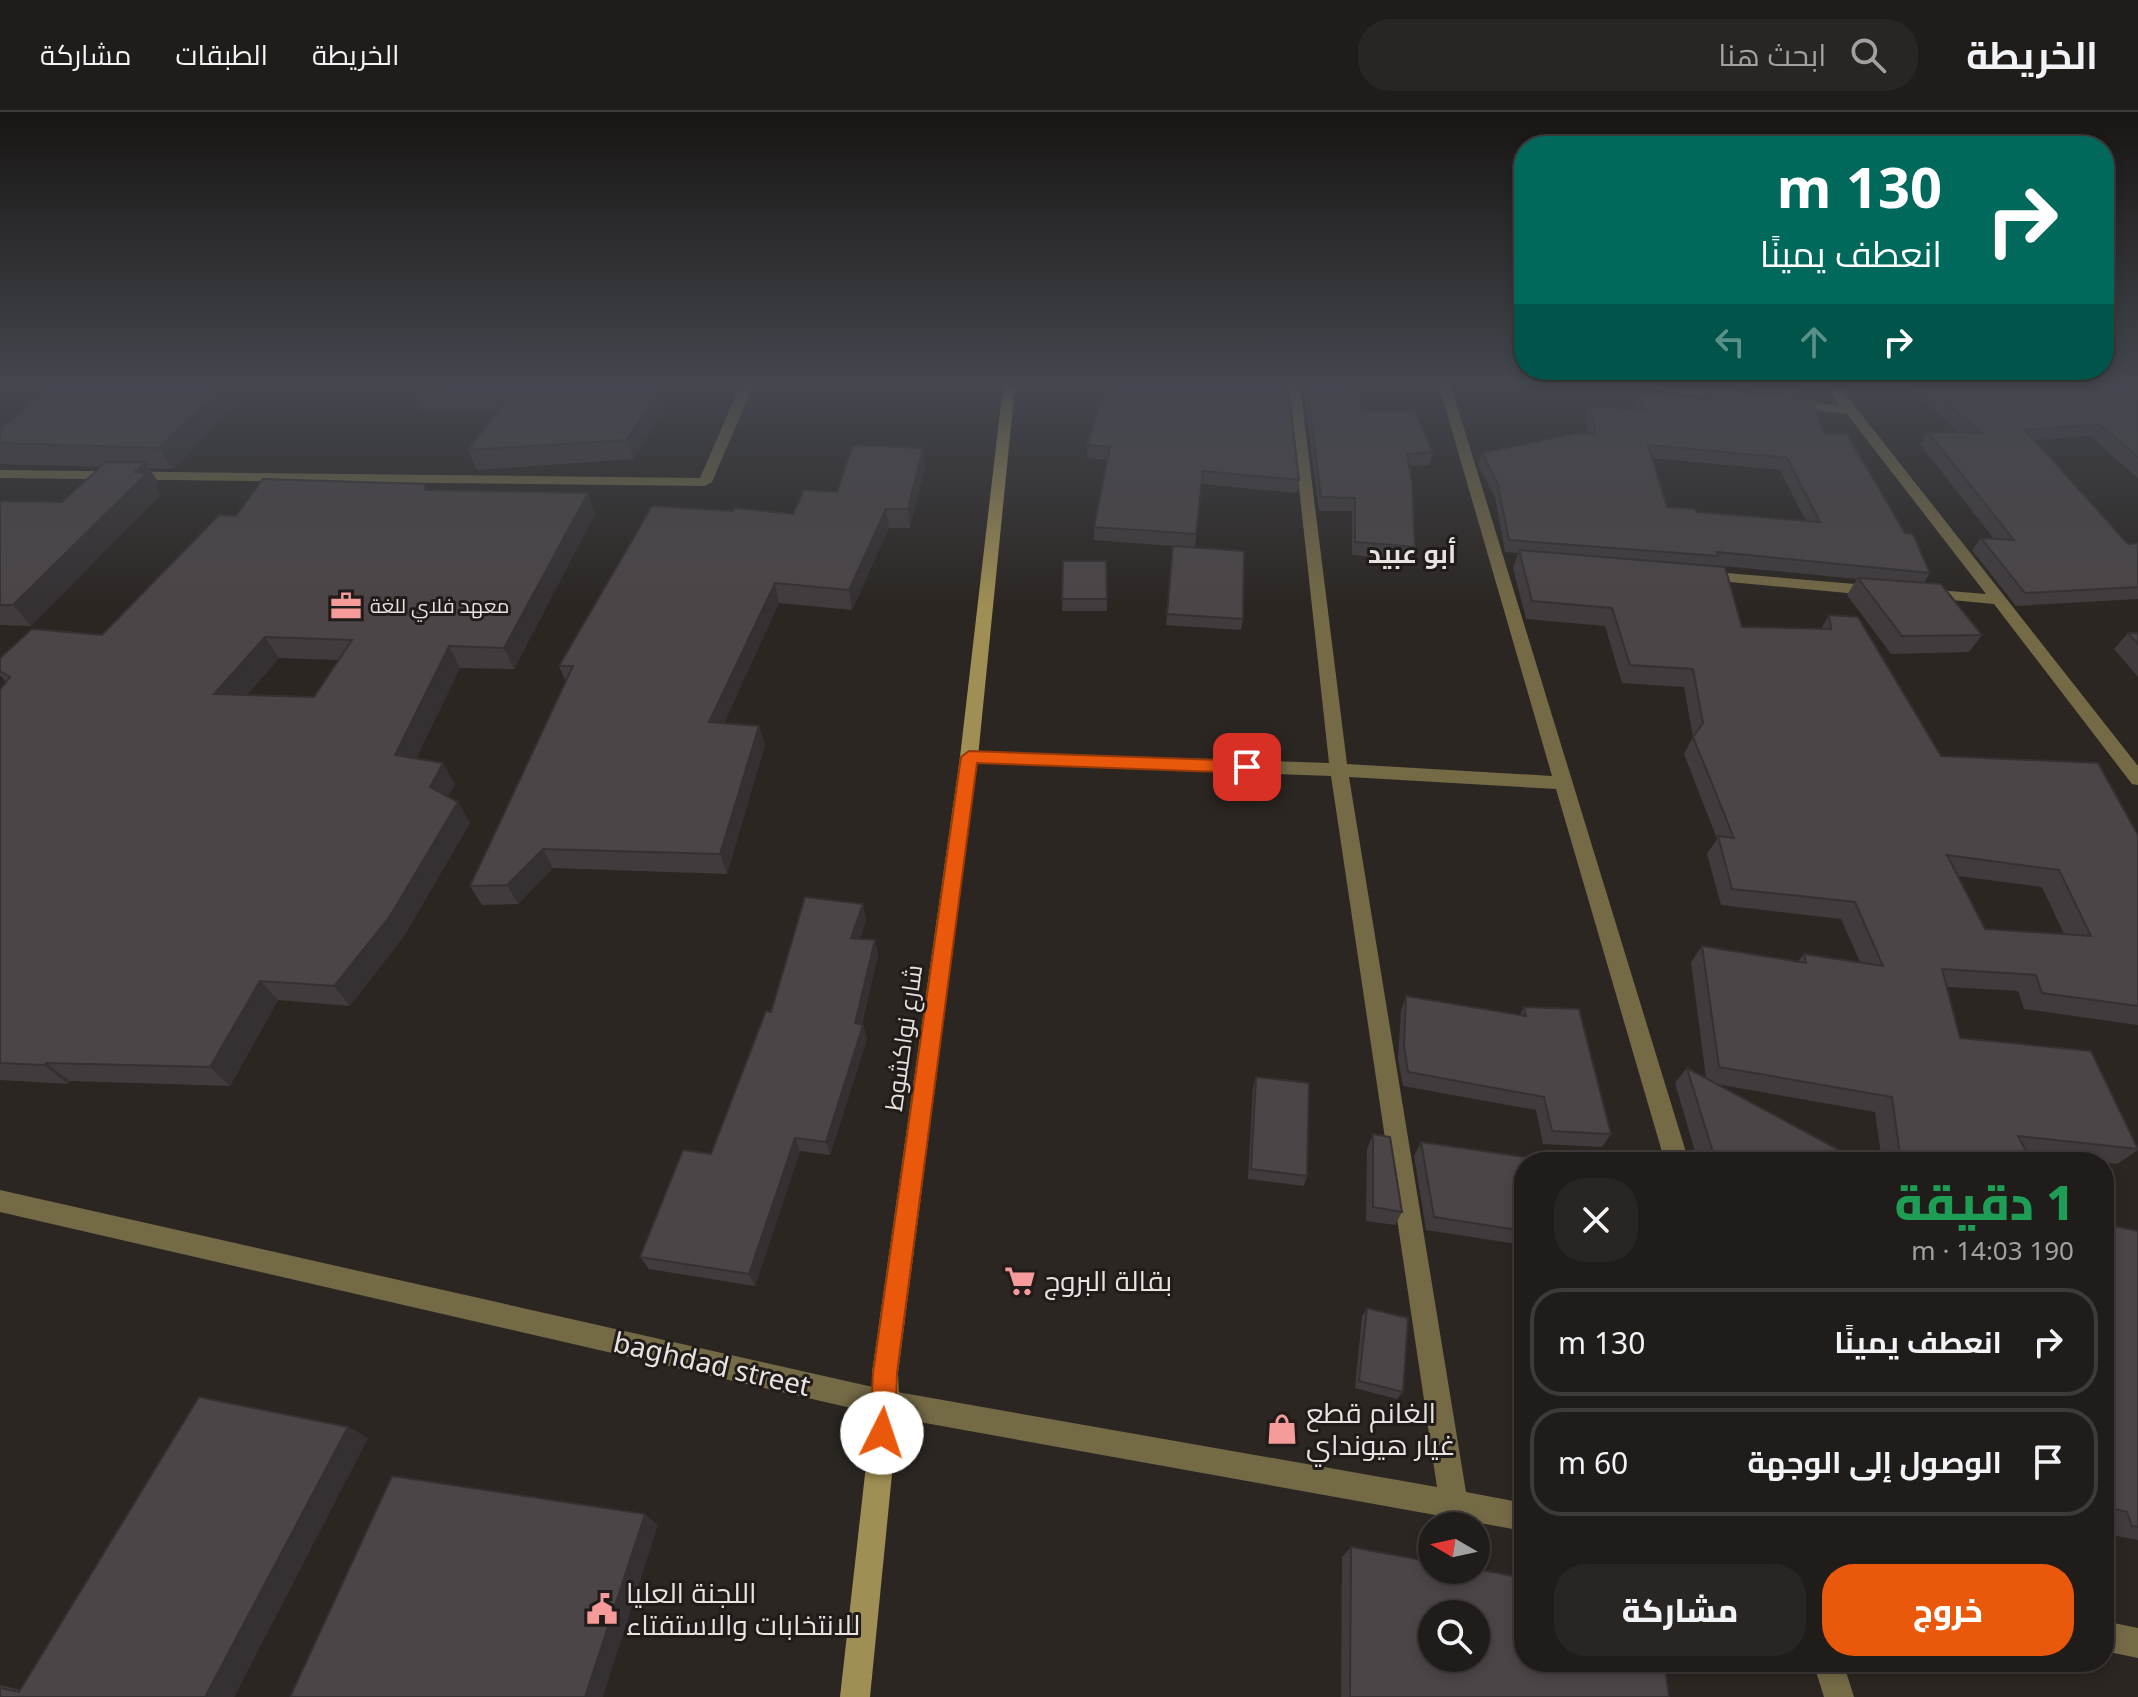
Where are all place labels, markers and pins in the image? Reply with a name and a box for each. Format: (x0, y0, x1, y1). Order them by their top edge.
office icon: معهد فلاي للغة (329, 589, 363, 623)
place label: معهد فلاي للغة (370, 592, 509, 622)
pin (1213, 733, 1281, 801)
place label: بقالة البروج (1044, 1261, 1172, 1300)
supermarket icon: بقالة البروج (1003, 1264, 1037, 1298)
place label: الغانم قطع غيار هيونداي (1306, 1393, 1456, 1467)
shop icon: الغانم قطع غيار هيونداي (1265, 1412, 1299, 1446)
place label: اللجنة العليا للانتخابات والاستفتاء (626, 1573, 860, 1643)
public building icon: اللجنة العليا للانتخابات والاستفتاء (585, 1592, 619, 1626)

